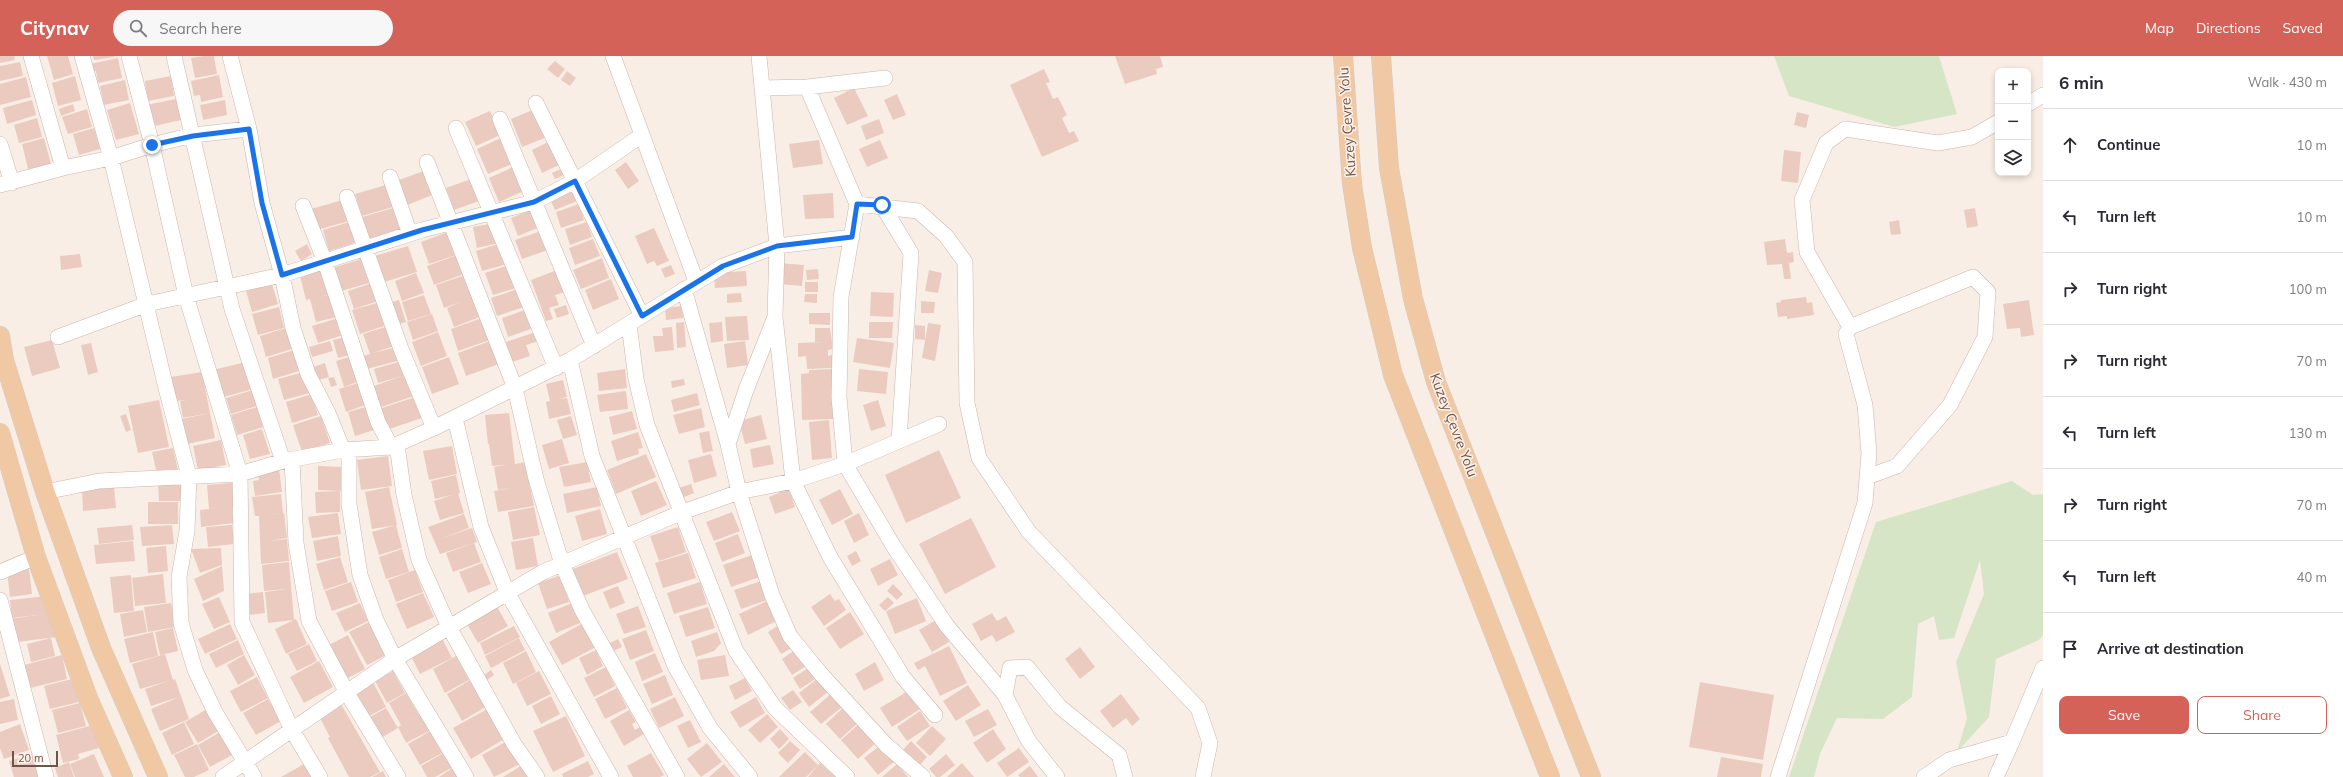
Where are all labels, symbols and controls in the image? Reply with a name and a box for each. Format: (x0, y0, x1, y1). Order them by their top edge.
search box (113, 10, 393, 46)
text: Citynav (20, 16, 89, 40)
icon: search (127, 17, 149, 39)
text: Search here (159, 19, 242, 38)
text: Map (2145, 19, 2174, 37)
text: Directions (2196, 19, 2261, 37)
text: Saved (2283, 19, 2323, 37)
street label: Kuzey Çevre Yolu (1334, 67, 1360, 177)
map controls (1995, 68, 2031, 176)
button: + (1995, 68, 2031, 104)
text: 6 min (2059, 72, 2104, 93)
text: Walk · 430 m (2248, 74, 2327, 90)
button: − (1995, 104, 2031, 140)
icon: ahead (2059, 134, 2081, 156)
text: Continue (2097, 135, 2160, 154)
route end (143, 136, 161, 154)
text: 10 m (2297, 137, 2327, 153)
button: layers (1995, 140, 2031, 176)
route start (873, 196, 891, 214)
icon: left (2059, 206, 2081, 228)
text: Turn left (2097, 207, 2156, 226)
text: 10 m (2297, 209, 2327, 225)
icon: right (2059, 278, 2081, 300)
text: Turn right (2097, 279, 2167, 298)
text: 100 m (2289, 281, 2327, 297)
icon: right (2059, 350, 2081, 372)
text: Turn right (2097, 351, 2167, 370)
text: 70 m (2297, 353, 2327, 369)
street label: Kuzey Çevre Yolu (1426, 371, 1482, 479)
icon: left (2059, 422, 2081, 444)
text: Turn left (2097, 423, 2156, 442)
text: 130 m (2289, 425, 2327, 441)
icon: right (2059, 494, 2081, 516)
text: Turn right (2097, 495, 2167, 514)
text: 70 m (2297, 497, 2327, 513)
icon: left (2059, 566, 2081, 588)
text: Turn left (2097, 567, 2156, 586)
text: 40 m (2297, 569, 2327, 585)
icon: arrive (2059, 638, 2081, 660)
text: Arrive at destination (2097, 639, 2244, 658)
button: Save (2059, 696, 2189, 734)
button: Share (2197, 696, 2327, 734)
scale bar (12, 749, 58, 768)
text: 20 m (18, 751, 44, 765)

